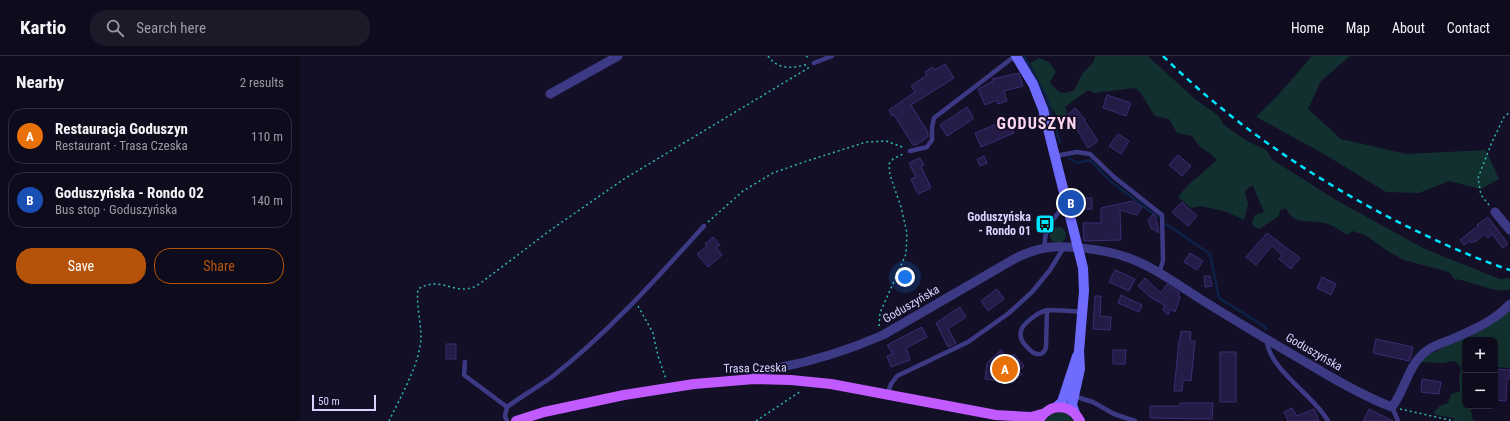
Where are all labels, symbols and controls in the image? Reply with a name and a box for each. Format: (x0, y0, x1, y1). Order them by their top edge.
search box (90, 10, 370, 46)
text: Kartio (20, 16, 66, 39)
icon: search (104, 17, 126, 39)
text: Search here (136, 19, 206, 37)
text: Home (1291, 20, 1324, 36)
text: Map (1346, 20, 1370, 36)
text: About (1392, 20, 1425, 36)
text: Contact (1447, 20, 1490, 36)
text: Nearby (16, 72, 64, 92)
text: 2 results (240, 75, 284, 90)
district label: GODUSZYN (997, 114, 1077, 133)
text: Restauracja Goduszyn (55, 120, 188, 138)
text: A (26, 129, 34, 144)
text: 110 m (251, 129, 283, 144)
text: Restaurant · Trasa Czeska (55, 138, 188, 153)
text: Goduszyńska - Rondo 02 (55, 184, 204, 202)
pin: B (1058, 188, 1084, 218)
text: B (26, 193, 34, 208)
text: 140 m (251, 193, 283, 208)
text: Bus stop · Goduszyńska (55, 202, 177, 217)
place label: Goduszyńska - Rondo 01 (967, 210, 1031, 238)
bus stop icon: Goduszyńska - Rondo 01 (1034, 213, 1056, 235)
button: Save (16, 248, 146, 284)
button: Share (154, 248, 284, 284)
your location (895, 267, 915, 287)
street label: Goduszyńska (880, 282, 942, 326)
street label: Goduszyńska (1283, 330, 1345, 374)
map controls (1462, 337, 1498, 409)
button: + (1462, 337, 1498, 373)
pin: A (992, 354, 1018, 384)
street label: Trasa Czeska (723, 360, 787, 376)
button: − (1462, 373, 1498, 409)
scale bar (312, 393, 376, 412)
text: 50 m (318, 395, 340, 408)

